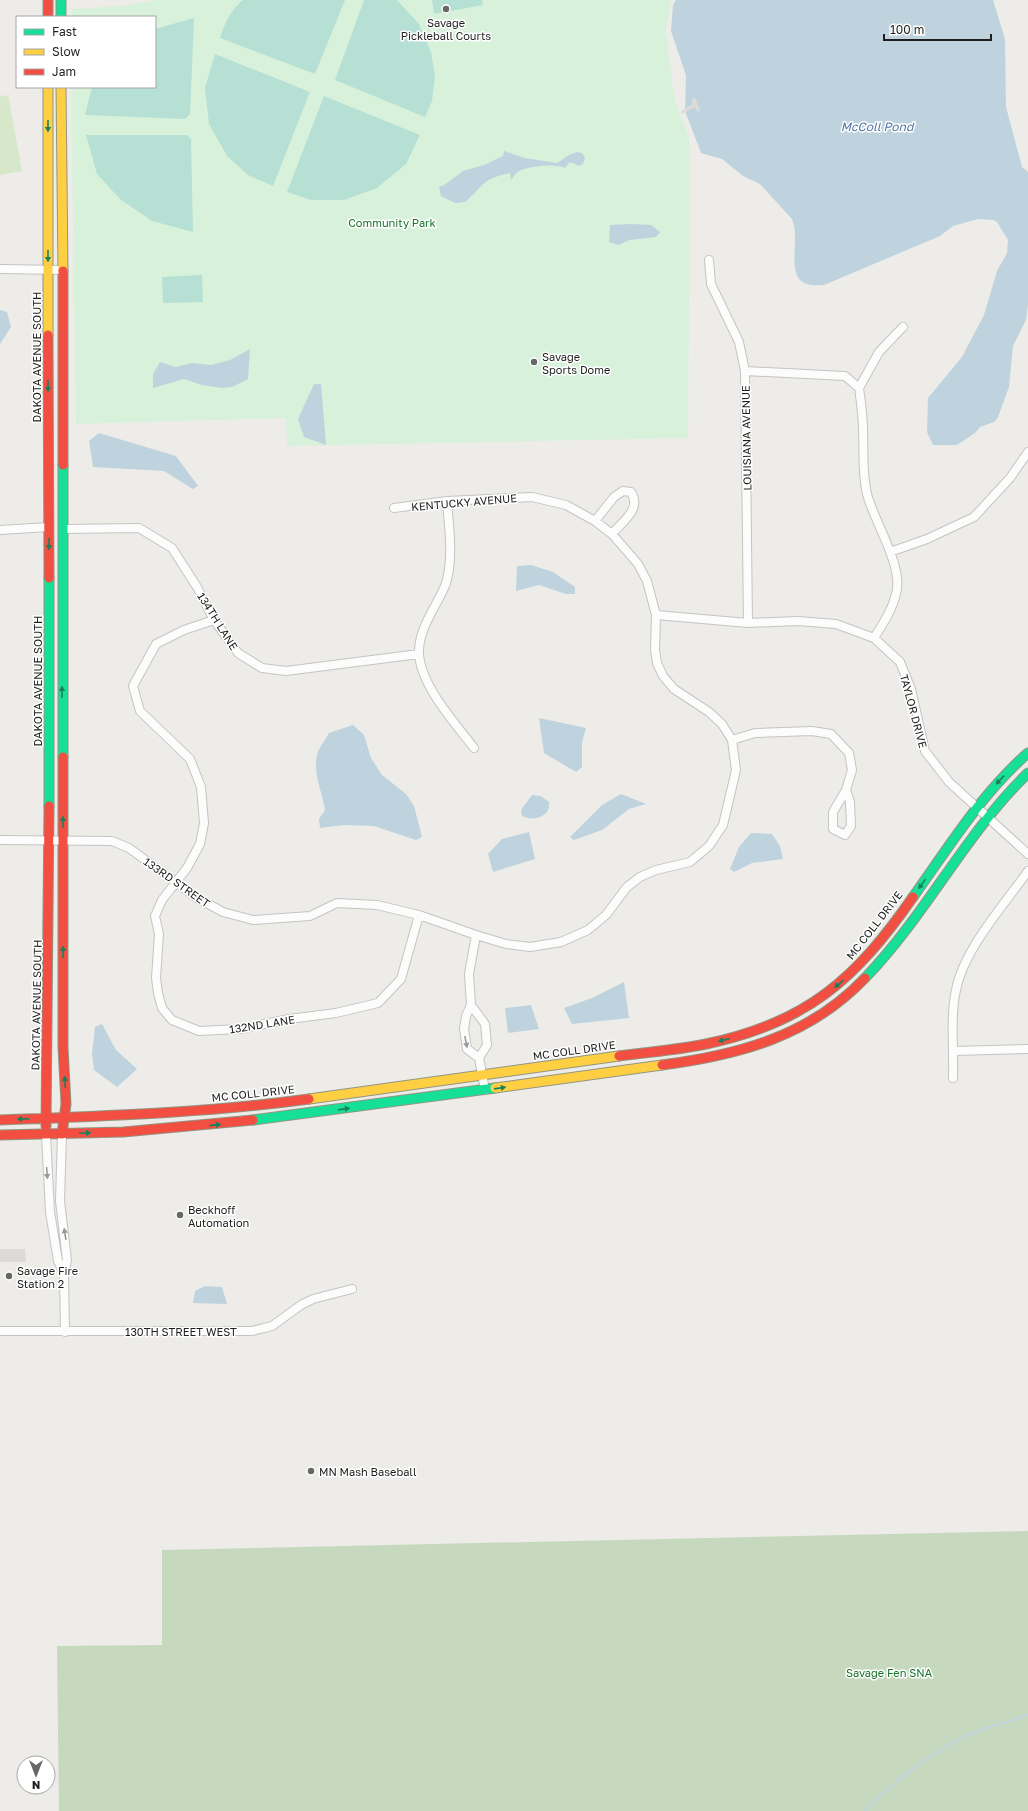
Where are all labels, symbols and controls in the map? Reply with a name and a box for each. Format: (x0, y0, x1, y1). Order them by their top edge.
marker: Savage Pickleball Courts (441, 4, 451, 14)
legend (16, 16, 156, 88)
place label: Savage Pickleball Courts (401, 16, 491, 42)
scale bar (884, 16, 991, 42)
text: 100 m (890, 22, 924, 37)
text: Fast (52, 24, 77, 39)
text: Slow (52, 44, 80, 59)
text: Jam (52, 64, 76, 79)
water label: McColl Pond (841, 119, 915, 134)
one-way arrow (45, 120, 51, 133)
park label: Community Park (348, 216, 436, 229)
one-way arrow (45, 250, 51, 263)
street label: DAKOTA AVENUE SOUTH (30, 292, 43, 422)
place label: Savage Sports Dome (542, 350, 610, 376)
marker: Savage Sports Dome (529, 357, 539, 367)
one-way arrow (45, 380, 51, 393)
street label: LOUISIANA AVENUE (739, 385, 753, 491)
street label: KENTUCKY AVENUE (411, 491, 518, 513)
one-way arrow (46, 538, 52, 551)
street label: 134TH LANE (195, 590, 241, 652)
street label: DAKOTA AVENUE SOUTH (31, 616, 44, 746)
street label: TAYLOR DRIVE (898, 673, 930, 750)
one-way arrow (59, 685, 65, 698)
one-way arrow (995, 774, 1004, 785)
one-way arrow (60, 815, 66, 828)
street label: 133RD STREET (141, 854, 213, 910)
one-way arrow (918, 878, 926, 889)
street label: MC COLL DRIVE (843, 888, 905, 962)
street label: DAKOTA AVENUE SOUTH (28, 939, 44, 1071)
one-way arrow (60, 945, 66, 958)
one-way arrow (834, 979, 845, 988)
street label: 132ND LANE (228, 1012, 296, 1036)
one-way arrow (464, 1036, 470, 1049)
street label: MC COLL DRIVE (532, 1038, 616, 1062)
one-way arrow (718, 1038, 730, 1044)
one-way arrow (61, 1076, 68, 1088)
street label: MC COLL DRIVE (211, 1082, 295, 1104)
one-way arrow (494, 1085, 506, 1091)
one-way arrow (337, 1106, 350, 1112)
one-way arrow (16, 1116, 29, 1122)
one-way arrow (208, 1122, 221, 1128)
one-way arrow (79, 1130, 91, 1137)
one-way arrow (44, 1167, 51, 1179)
place label: Beckhoff Automation (188, 1203, 249, 1229)
marker: Beckhoff Automation (175, 1210, 185, 1220)
one-way arrow (62, 1228, 68, 1240)
place label: Savage Fire Station 2 (17, 1264, 78, 1290)
marker: Savage Fire Station 2 (4, 1271, 14, 1281)
street label: 130TH STREET WEST (125, 1325, 237, 1338)
place label: MN Mash Baseball (319, 1465, 417, 1478)
marker: MN Mash Baseball (306, 1466, 316, 1476)
park label: Savage Fen SNA (846, 1666, 933, 1679)
north arrow (16, 1755, 56, 1795)
text: N (32, 1779, 40, 1792)

